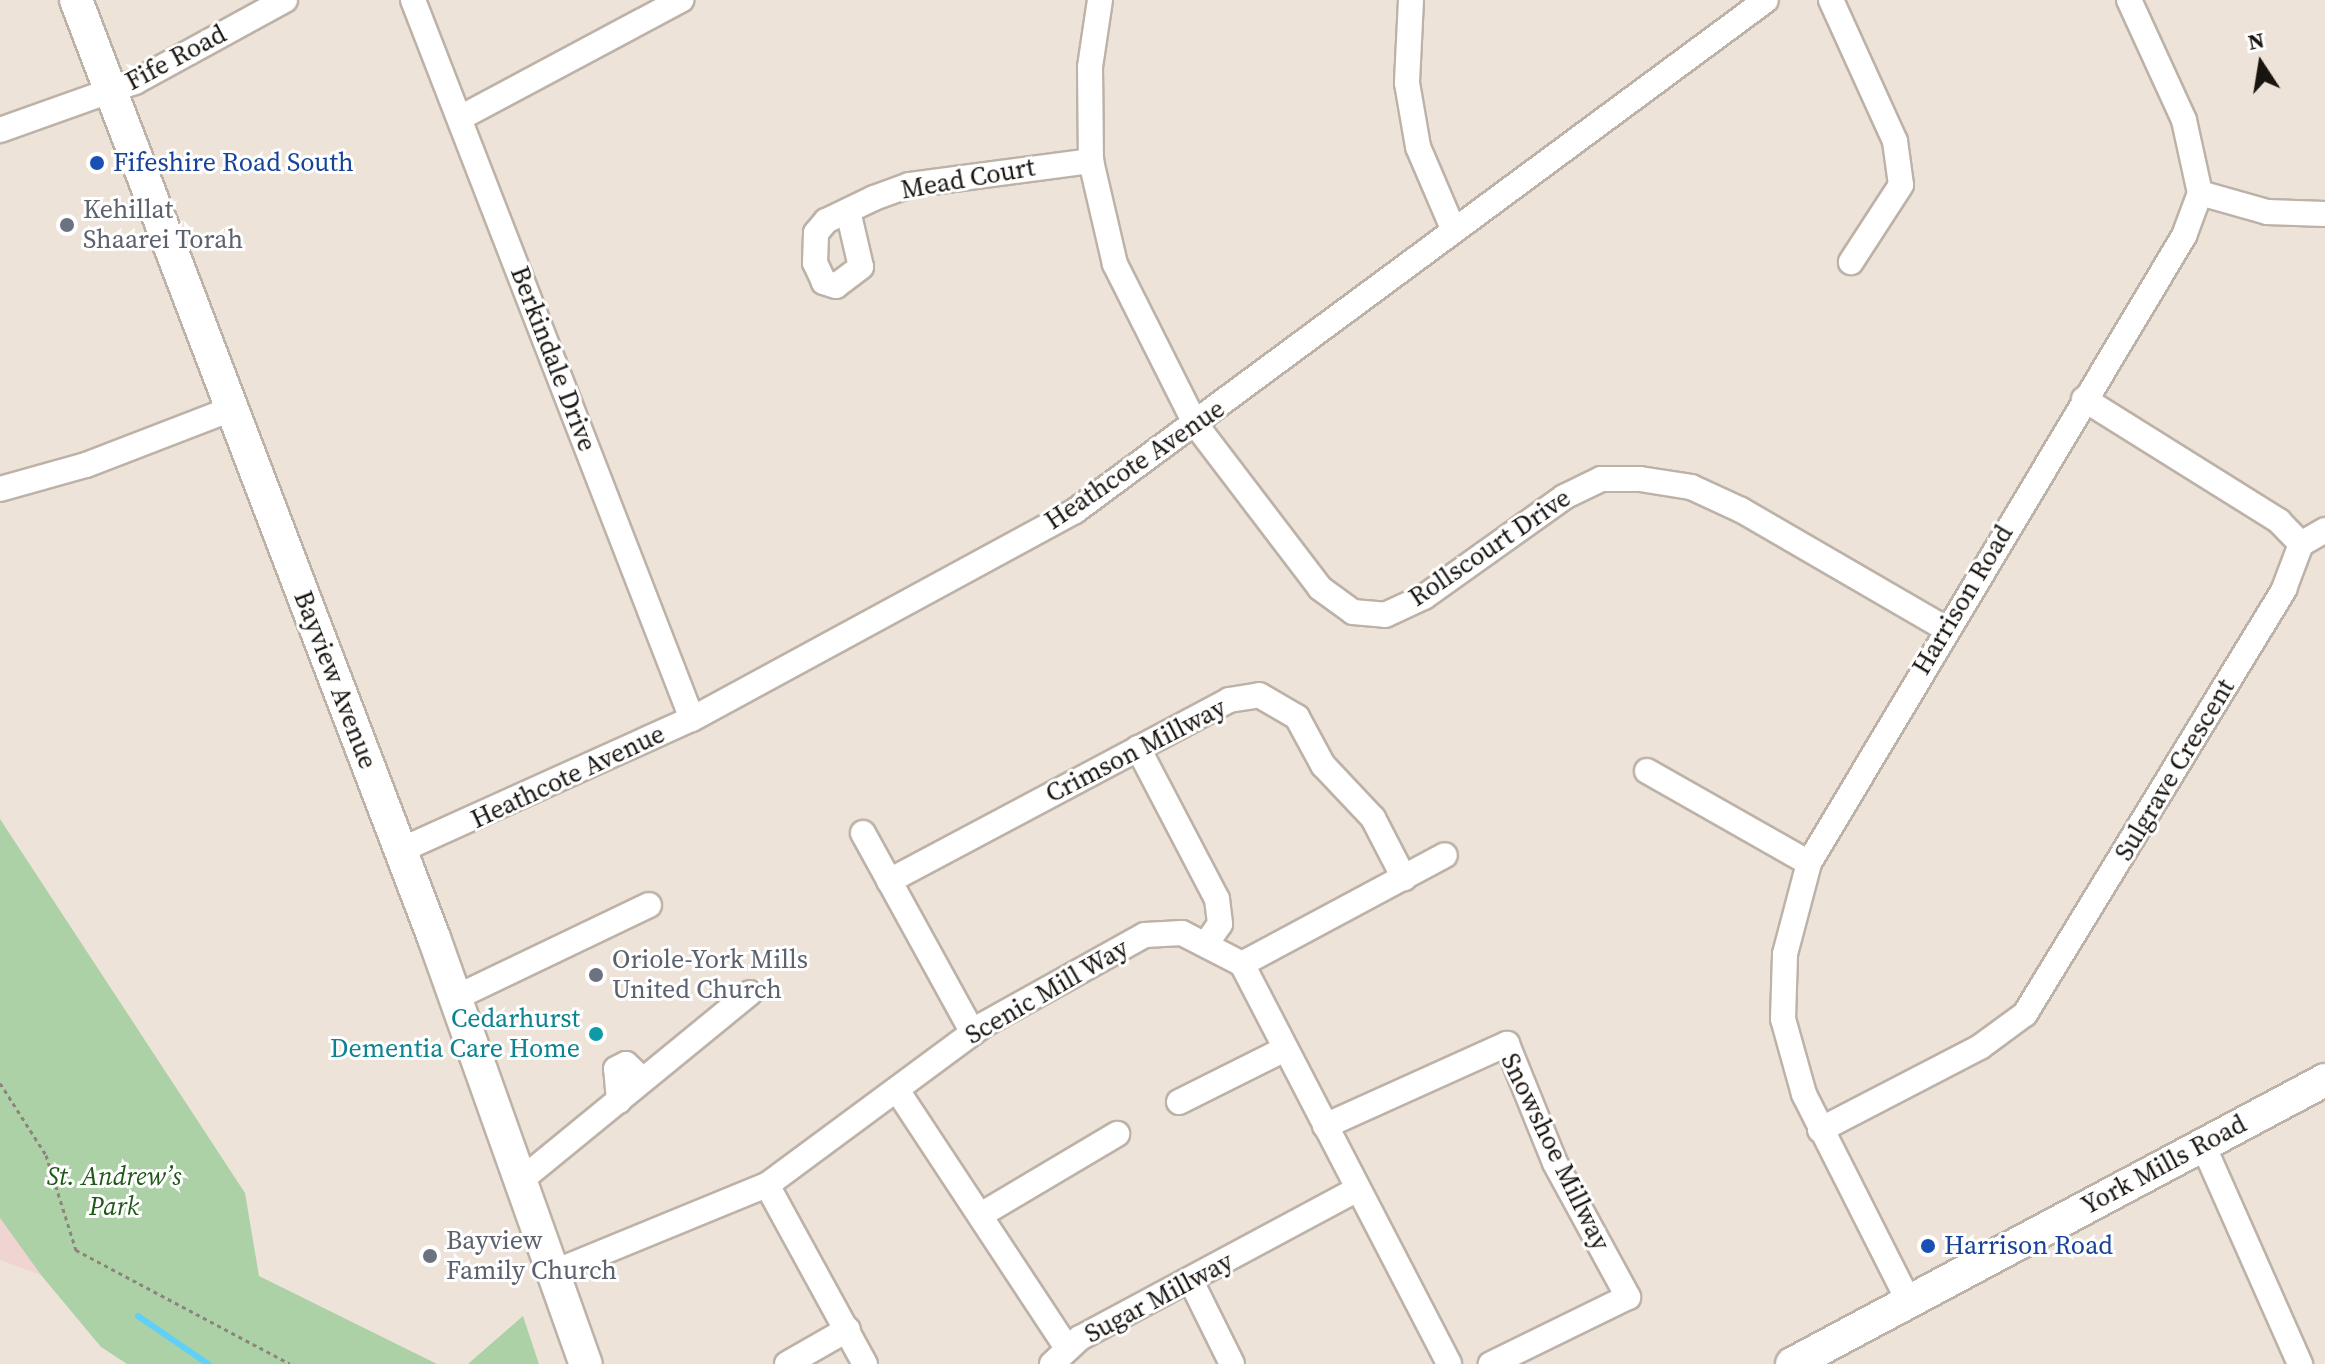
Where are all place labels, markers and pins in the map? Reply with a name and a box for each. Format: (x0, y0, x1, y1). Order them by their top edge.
place label: Fifeshire Road South (113, 147, 354, 179)
marker: Fifeshire Road South (88, 154, 106, 172)
place label: Kehillat Shaarei Torah (83, 194, 244, 256)
marker: Kehillat Shaarei Torah (58, 216, 76, 234)
place label: Oriole-York Mills United Church (612, 944, 808, 1006)
marker: Oriole-York Mills United Church (587, 966, 605, 984)
place label: Cedarhurst Dementia Care Home (330, 1003, 580, 1064)
marker: Cedarhurst Dementia Care Home (587, 1025, 605, 1043)
place label: Bayview Family Church (446, 1225, 617, 1286)
place label: Harrison Road (1944, 1230, 2113, 1262)
marker: Harrison Road (1919, 1237, 1937, 1255)
marker: Bayview Family Church (421, 1247, 439, 1265)

